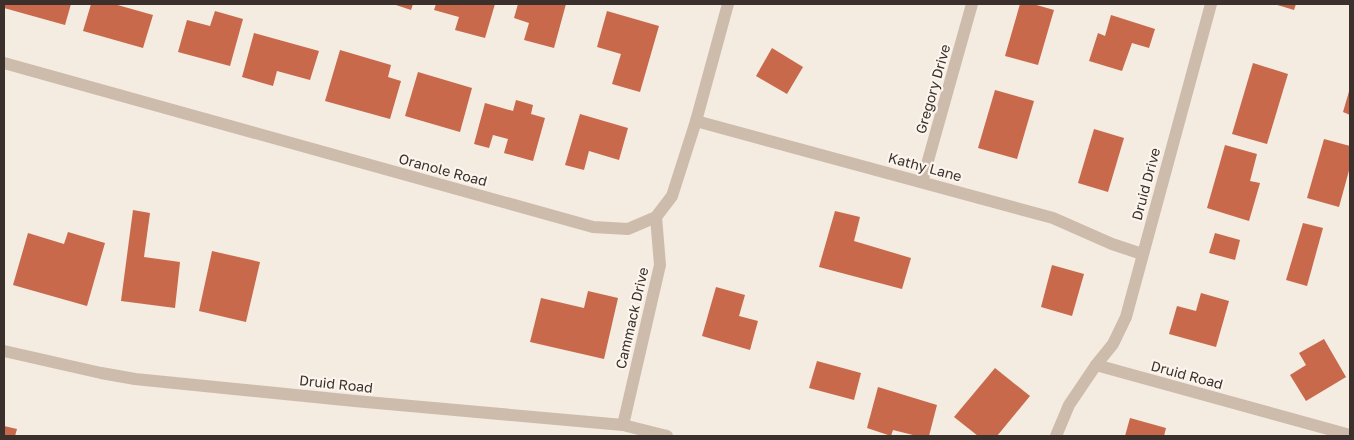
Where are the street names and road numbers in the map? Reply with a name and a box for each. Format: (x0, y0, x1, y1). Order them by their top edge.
street label: Gregory Drive (912, 42, 953, 136)
street label: Druid Drive (1128, 146, 1163, 222)
street label: Kathy Lane (887, 149, 964, 184)
street label: Oranole Road (397, 150, 489, 189)
street label: Cammack Drive (612, 265, 651, 370)
street label: Druid Road (1149, 357, 1225, 392)
street label: Druid Road (298, 371, 374, 396)

